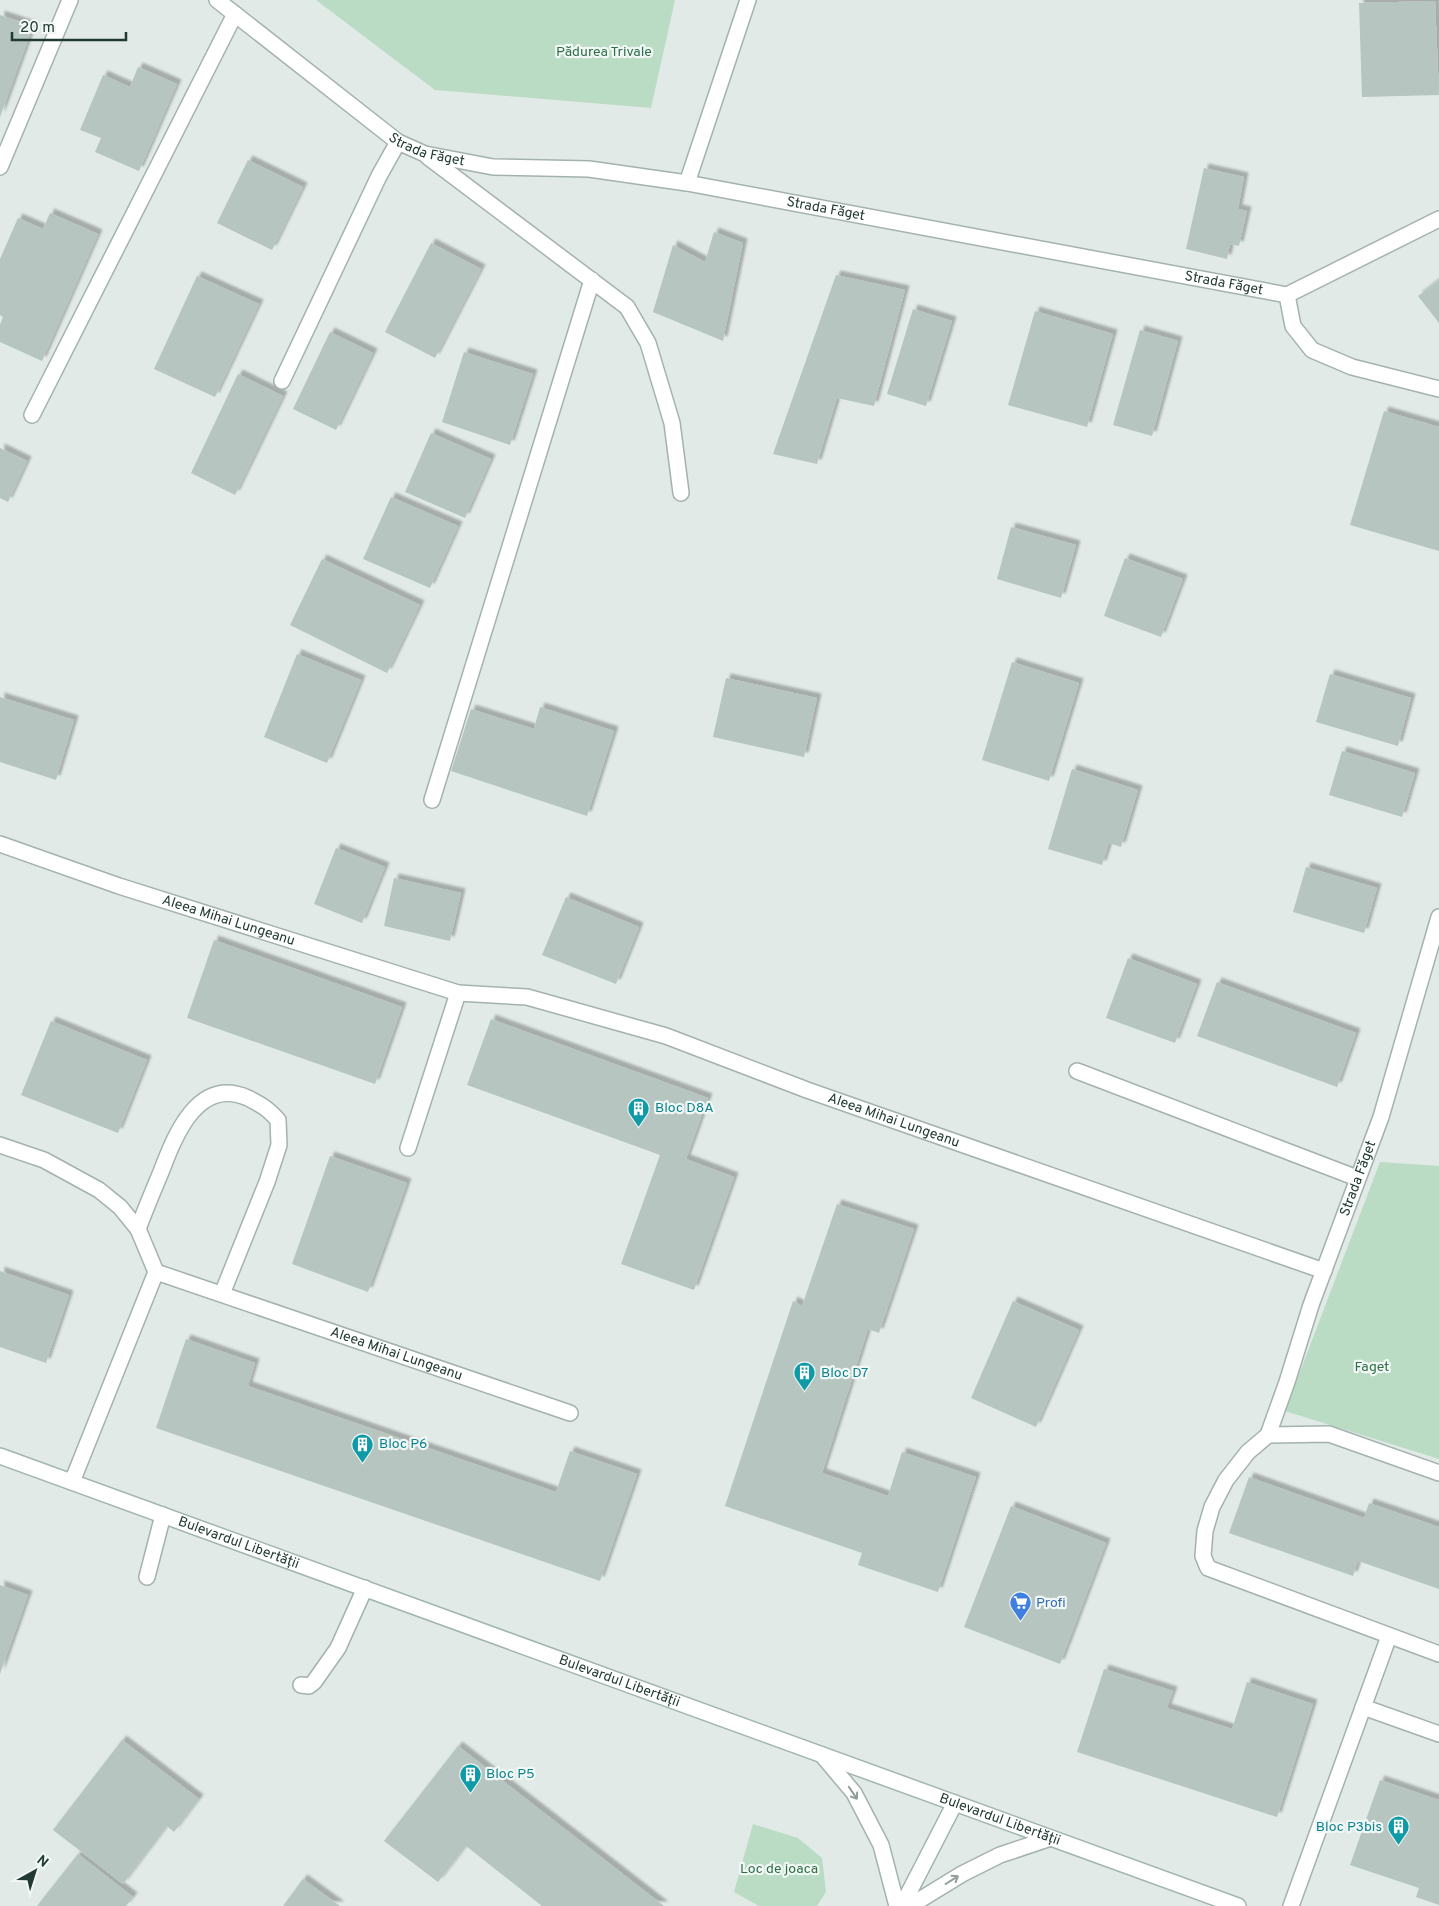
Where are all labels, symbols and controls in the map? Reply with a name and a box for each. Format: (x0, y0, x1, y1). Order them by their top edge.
scale bar (12, 10, 126, 42)
text: 20 m (20, 19, 55, 38)
park label: Pădurea Trivale (556, 44, 652, 61)
street label: Strada Făget (385, 129, 466, 170)
street label: Strada Făget (785, 193, 866, 225)
street label: Strada Făget (1183, 268, 1264, 299)
street label: Aleea Mihai Lungeanu (160, 892, 297, 950)
street label: Aleea Mihai Lungeanu (825, 1089, 962, 1151)
building icon: Bloc D8A (627, 1096, 651, 1127)
place label: Bloc D8A (655, 1100, 714, 1117)
street label: Strada Făget (1336, 1138, 1380, 1219)
street label: Aleea Mihai Lungeanu (328, 1323, 465, 1384)
park label: Faget (1355, 1359, 1389, 1376)
building icon: Bloc D7 (793, 1361, 817, 1392)
place label: Bloc D7 (821, 1365, 868, 1382)
building icon: Bloc P6 (351, 1432, 375, 1463)
place label: Bloc P6 (379, 1436, 427, 1453)
street label: Bulevardul Libertății (176, 1513, 302, 1573)
supermarket icon: Profi (1008, 1591, 1032, 1622)
place label: Profi (1036, 1595, 1066, 1612)
street label: Bulevardul Libertății (556, 1651, 682, 1711)
building icon: Bloc P5 (458, 1762, 482, 1793)
place label: Bloc P5 (486, 1766, 535, 1783)
one-way arrow (848, 1786, 858, 1800)
street label: Bulevardul Libertății (937, 1790, 1063, 1849)
building icon: Bloc P3bis (1386, 1815, 1410, 1846)
place label: Bloc P3bis (1316, 1819, 1382, 1836)
north arrow (10, 1846, 60, 1896)
text: N (33, 1852, 51, 1872)
park label: Loc de joaca (740, 1861, 818, 1878)
one-way arrow (944, 1875, 958, 1885)

